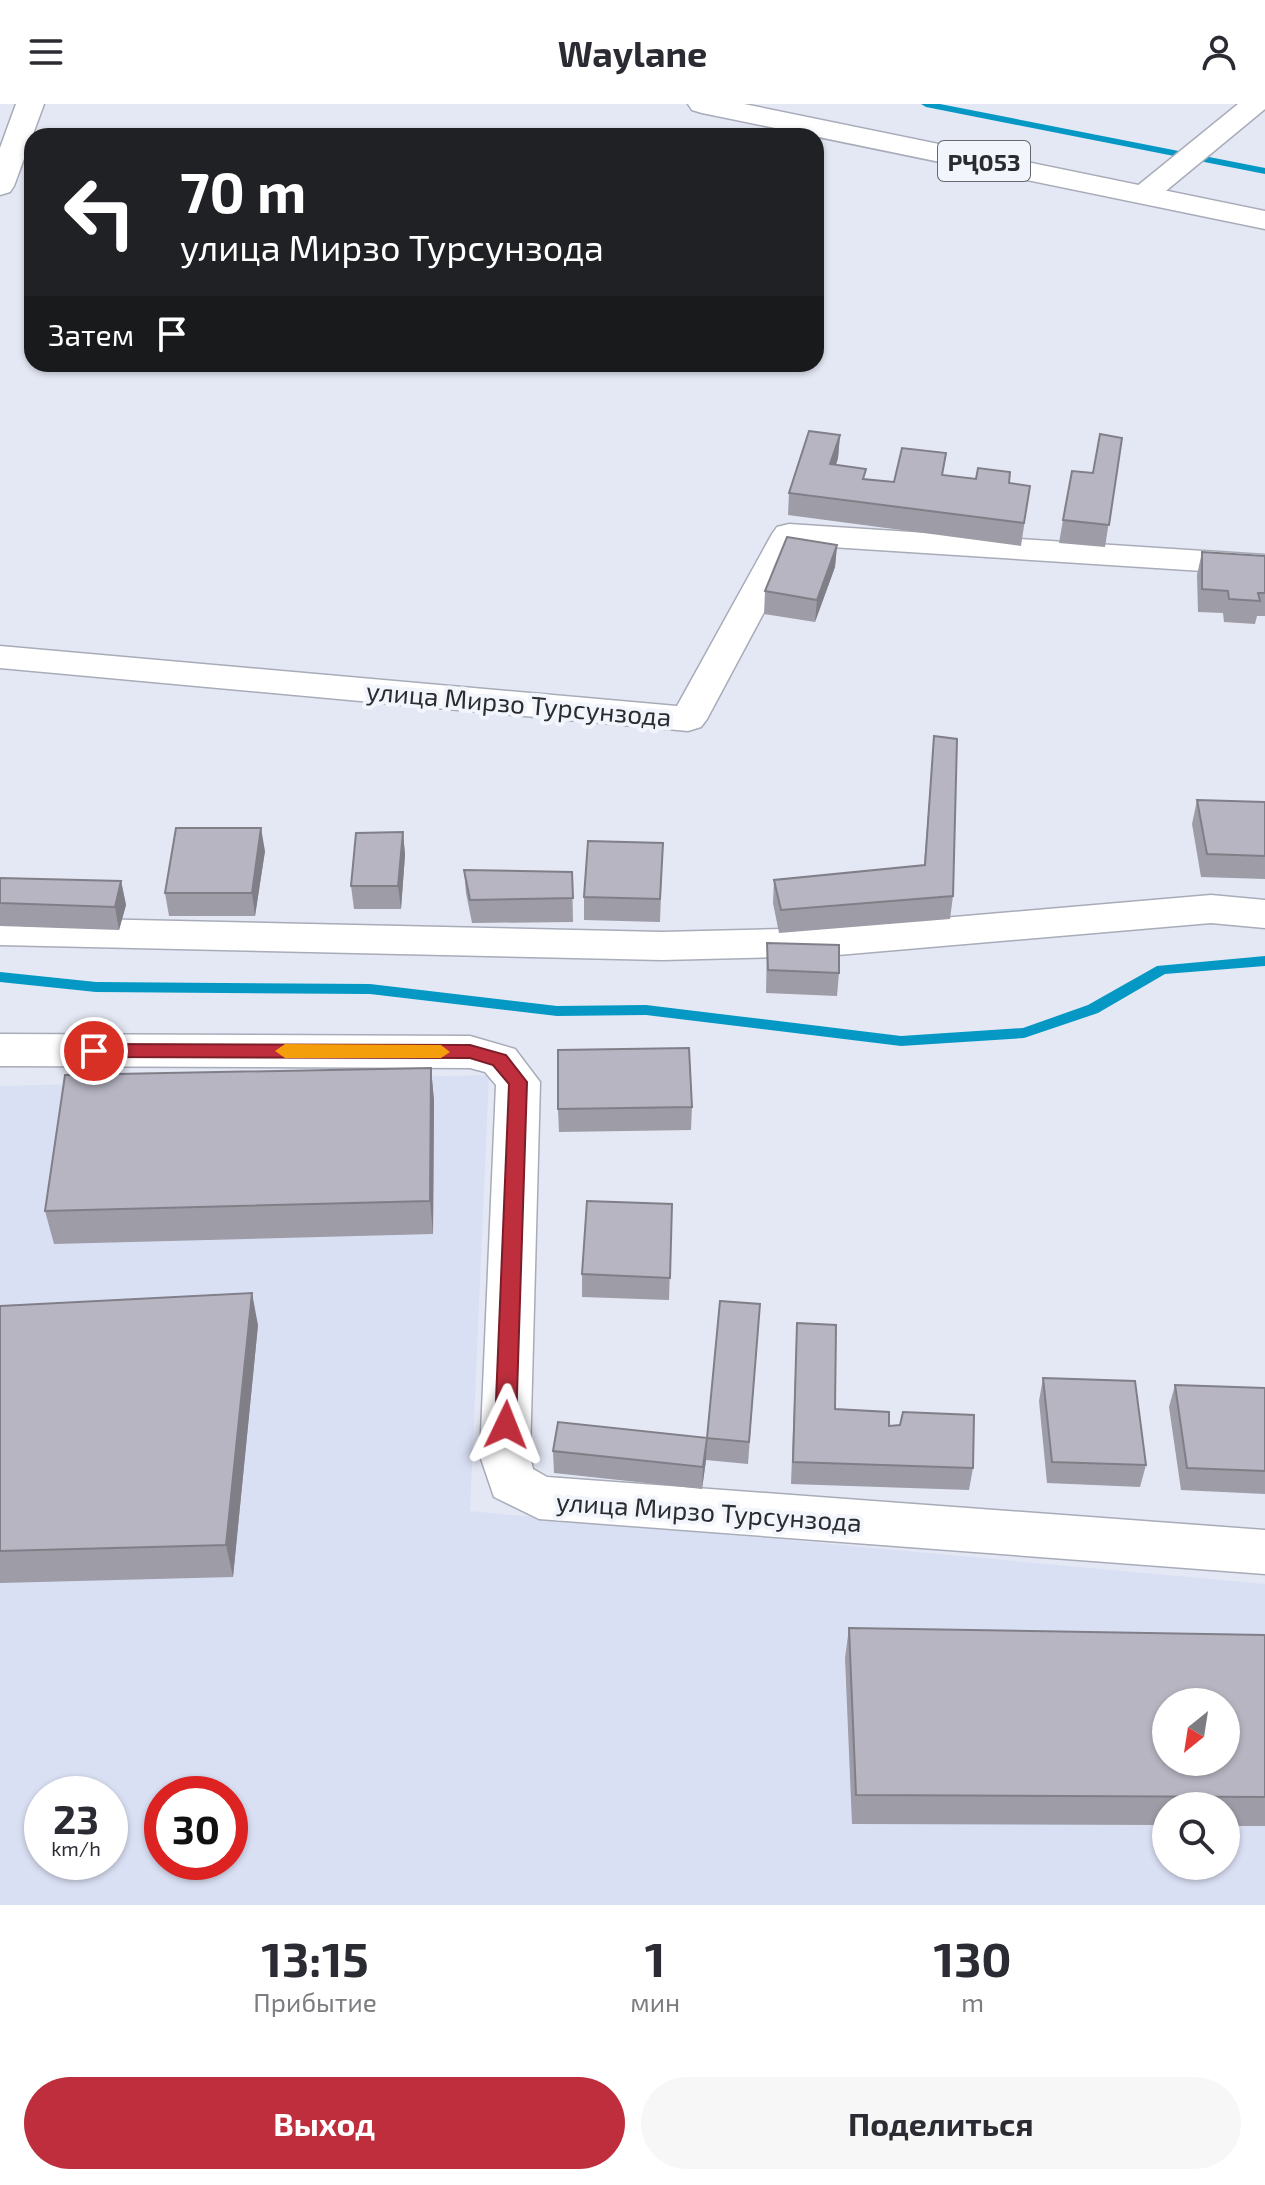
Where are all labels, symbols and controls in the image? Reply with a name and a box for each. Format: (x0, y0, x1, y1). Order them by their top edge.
icon: menu (24, 30, 68, 74)
icon: person (1197, 30, 1241, 74)
text: Waylane (558, 31, 707, 74)
road number: РҶ053 (938, 141, 1030, 181)
text: 70 m (180, 157, 306, 224)
icon: left (48, 160, 152, 264)
text: улица Мирзо Турсунзода (180, 225, 604, 268)
icon: arrive (150, 312, 194, 356)
text: Затем (48, 316, 134, 352)
street label: улица Мирзо Турсунзода (365, 674, 673, 733)
pin (60, 1017, 128, 1085)
icon: arrive (72, 1029, 116, 1073)
position arrow (464, 1383, 548, 1467)
street label: улица Мирзо Турсунзода (555, 1485, 863, 1538)
north arrow (1152, 1688, 1240, 1776)
map controls (1152, 1688, 1240, 1880)
speed limit sign: 30 (144, 1776, 248, 1880)
button: search (1152, 1792, 1240, 1880)
text: 23 (53, 1794, 99, 1842)
text: km/h (51, 1836, 101, 1860)
text: 13:15 (261, 1929, 369, 1987)
text: 1 (645, 1929, 666, 1987)
text: 130 (933, 1929, 1012, 1987)
text: Прибытие (253, 1986, 377, 2017)
text: мин (630, 1986, 680, 2017)
text: m (961, 1986, 984, 2017)
button: Выход (24, 2077, 625, 2169)
button: Поделиться (641, 2077, 1241, 2169)

